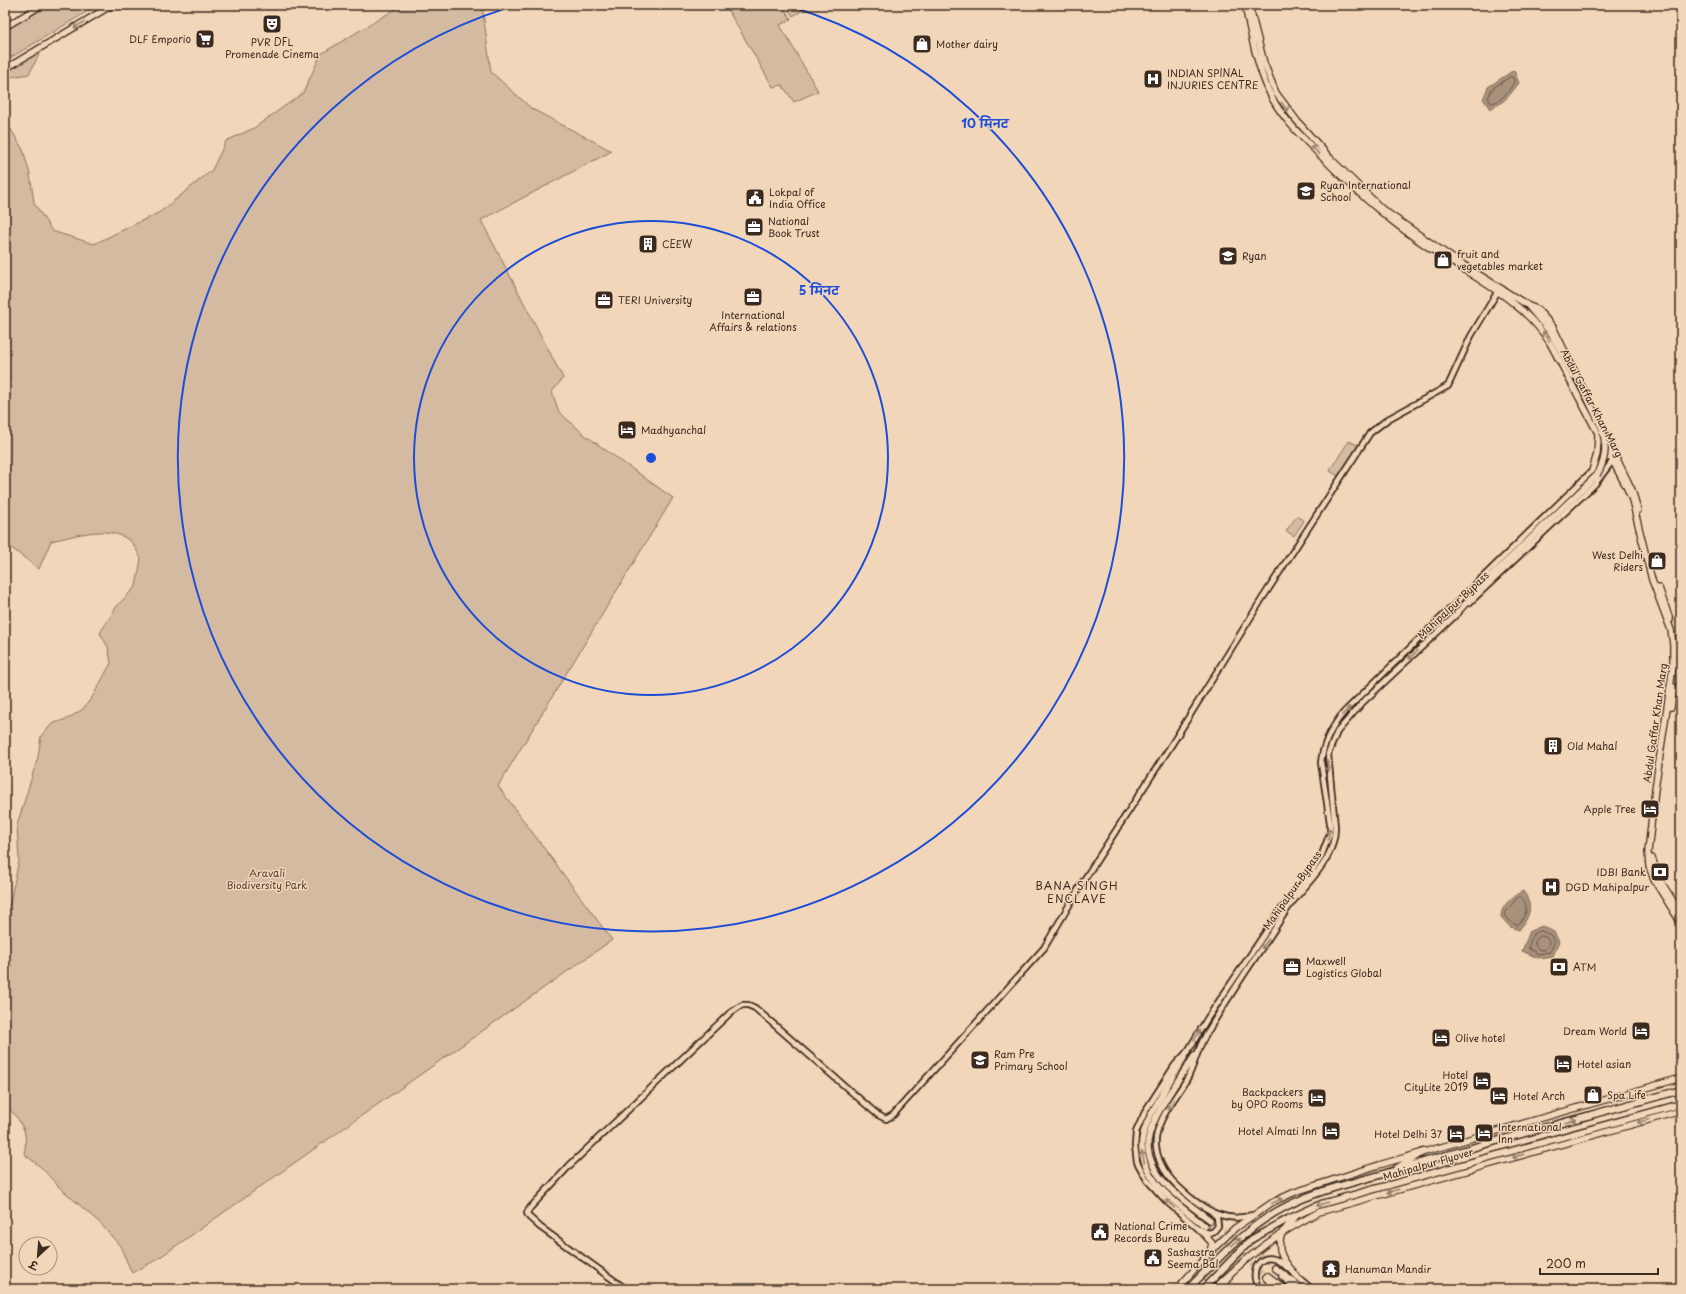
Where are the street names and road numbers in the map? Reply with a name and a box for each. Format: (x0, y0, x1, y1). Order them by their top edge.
street label: Abdul Gaffar Khan Marg (1557, 346, 1628, 460)
street label: Mahipalpur Bypass (1413, 567, 1493, 643)
street label: Abdul Gaffar Khan Marg (1639, 662, 1670, 784)
street label: Mahipalpur Bypass (1259, 847, 1325, 933)
street label: Mahipalpur Flyover (1381, 1143, 1475, 1185)

